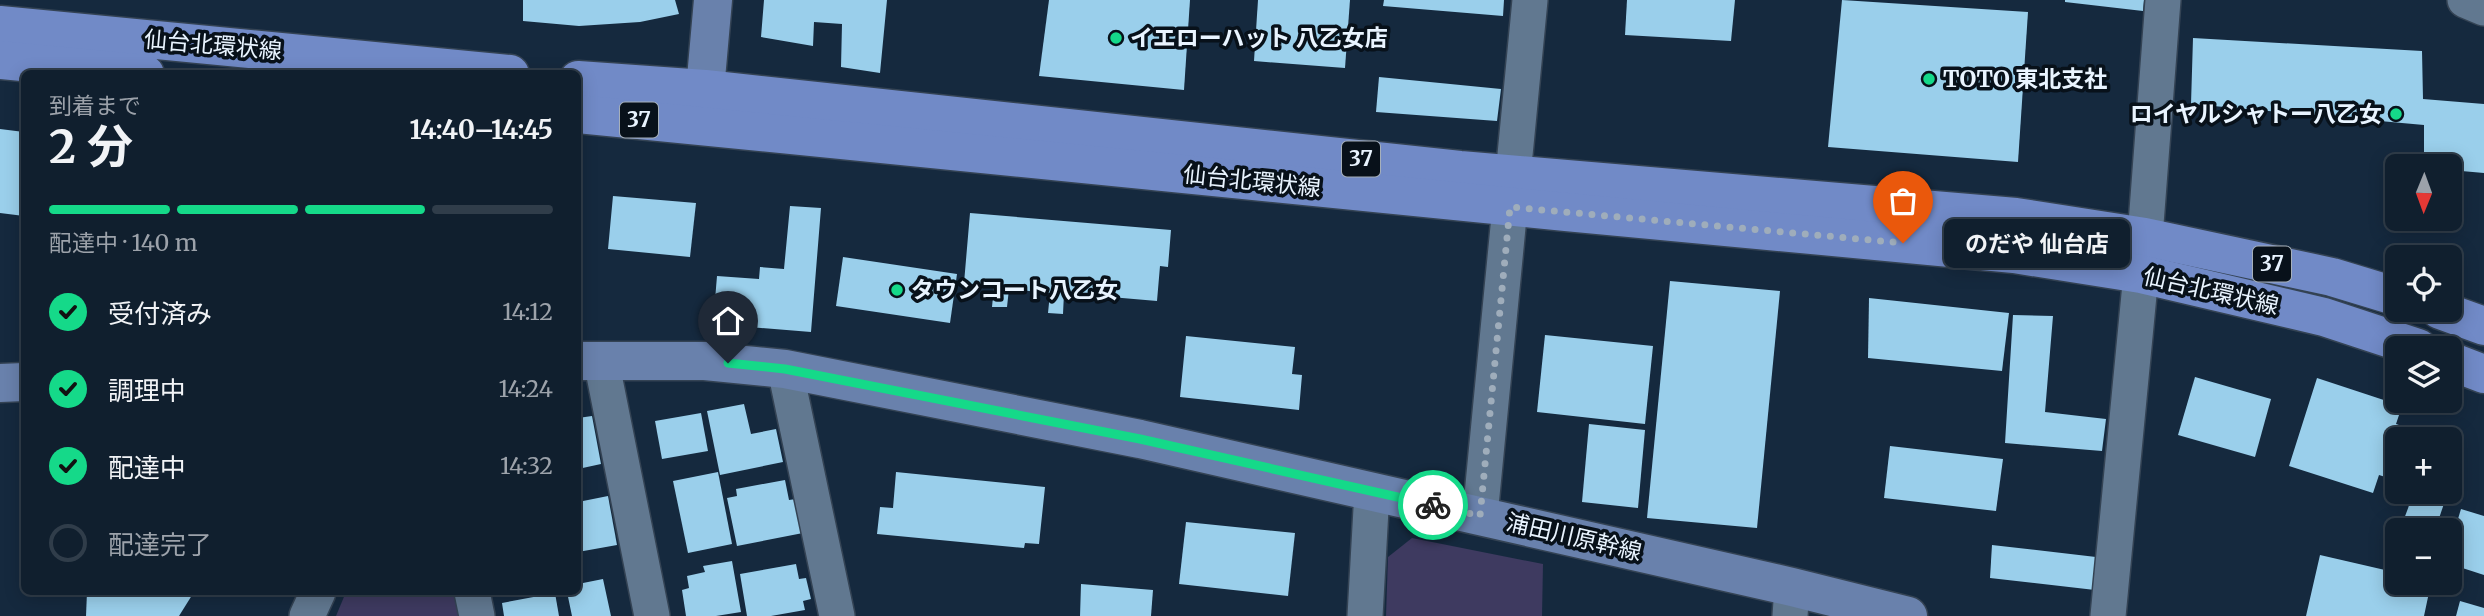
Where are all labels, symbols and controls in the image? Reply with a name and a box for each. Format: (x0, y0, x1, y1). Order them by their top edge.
place label: イエローハット 八乙女店 (1130, 23, 1388, 52)
street label: 仙台北環状線 (143, 24, 283, 65)
marker: イエローハット 八乙女店 (1108, 30, 1124, 46)
place label: TOTO 東北支社 (1943, 64, 2107, 93)
marker: TOTO 東北支社 (1921, 71, 1937, 87)
text: 到着まで (49, 91, 141, 120)
place label: ロイヤルシャトー八乙女 (2130, 99, 2382, 128)
road number: 37 (620, 102, 658, 138)
marker: ロイヤルシャトー八乙女 (2388, 106, 2404, 122)
text: 14:40–14:45 (409, 113, 553, 146)
text: 2 分 (49, 118, 133, 176)
road number: 37 (1342, 142, 1380, 176)
north arrow (2385, 154, 2462, 231)
map controls (2385, 154, 2462, 595)
street label: 仙台北環状線 (1182, 159, 1322, 202)
pin (1873, 171, 1933, 243)
icon: bag (1884, 182, 1922, 220)
callout: のだや 仙台店 (1945, 218, 2130, 268)
text: 配達中 · 140 m (49, 228, 198, 257)
text: のだや 仙台店 (1965, 229, 2109, 258)
button: locate (2385, 245, 2462, 322)
road number: 37 (2253, 246, 2291, 282)
street label: 仙台北環状線 (2141, 261, 2282, 320)
place label: タウンコート八乙女 (911, 275, 1118, 304)
marker: タウンコート八乙女 (889, 282, 905, 298)
pin (698, 291, 758, 363)
icon: check (49, 293, 87, 331)
text: 受付済み (108, 297, 212, 330)
text: 14:12 (502, 297, 553, 326)
icon: home (709, 302, 747, 340)
button: layers (2385, 336, 2462, 413)
icon: check (49, 370, 87, 408)
text: 調理中 (108, 374, 186, 407)
text: 14:24 (498, 374, 553, 403)
button: + (2385, 427, 2462, 504)
icon: check (49, 447, 87, 485)
text: 配達中 (108, 451, 186, 484)
text: 14:32 (500, 451, 553, 480)
courier (1398, 470, 1468, 540)
icon: bike (1414, 486, 1452, 524)
street label: 浦田川原幹線 (1504, 507, 1645, 566)
button: − (2385, 518, 2462, 595)
text: 配達完了 (108, 528, 212, 561)

